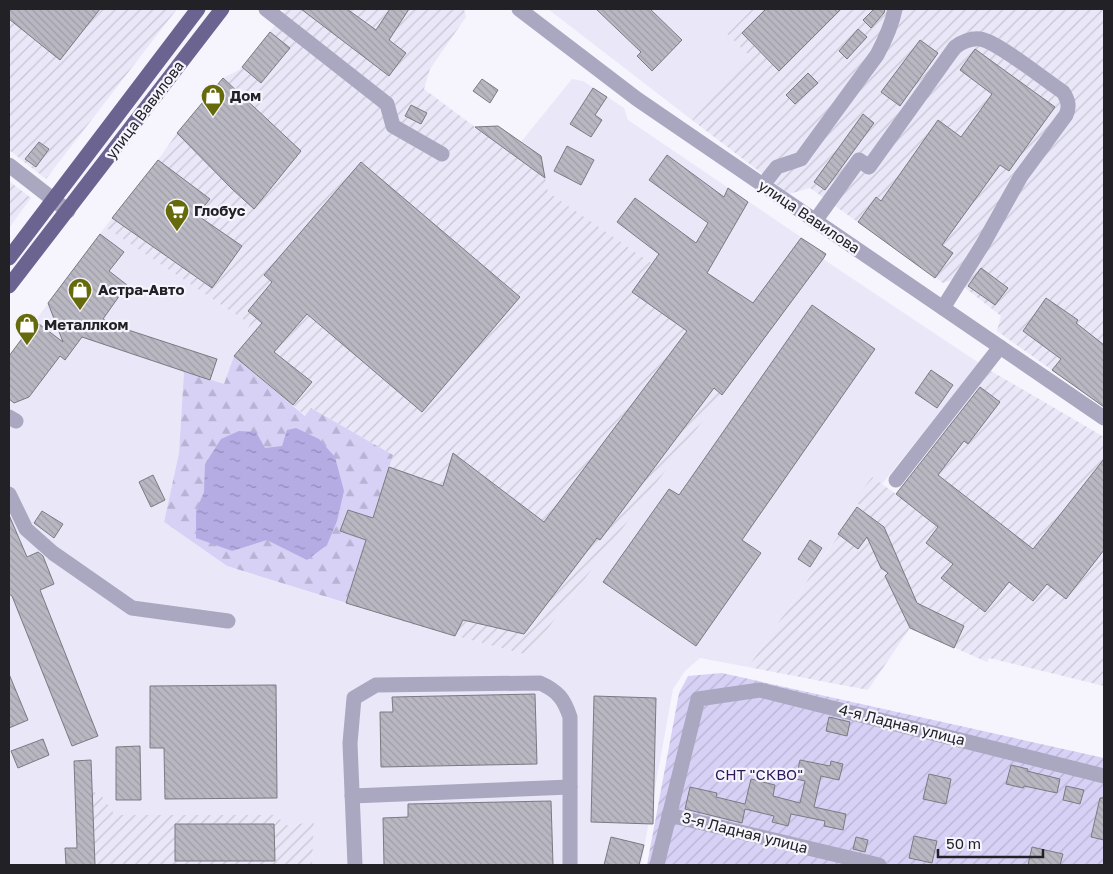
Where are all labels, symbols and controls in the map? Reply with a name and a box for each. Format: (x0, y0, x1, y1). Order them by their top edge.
street label: улица Вавилова (101, 57, 187, 162)
shop icon: Дом (200, 83, 226, 117)
place label: Дом (230, 86, 261, 104)
street label: улица Вавилова (755, 176, 864, 257)
supermarket icon: Глобус (164, 198, 190, 232)
place label: Глобус (194, 201, 246, 219)
shop icon: Астра-Авто (67, 277, 93, 311)
place label: Астра-Авто (98, 280, 184, 298)
shop icon: Металлком (14, 312, 40, 346)
place label: Металлком (44, 315, 128, 333)
street label: 4-я Ладная улица (837, 700, 967, 748)
park label: СНТ "СКВО" (715, 765, 803, 783)
street label: 3-я Ладная улица (681, 808, 810, 856)
scale bar (938, 826, 1043, 858)
text: 50 m (946, 834, 981, 852)

